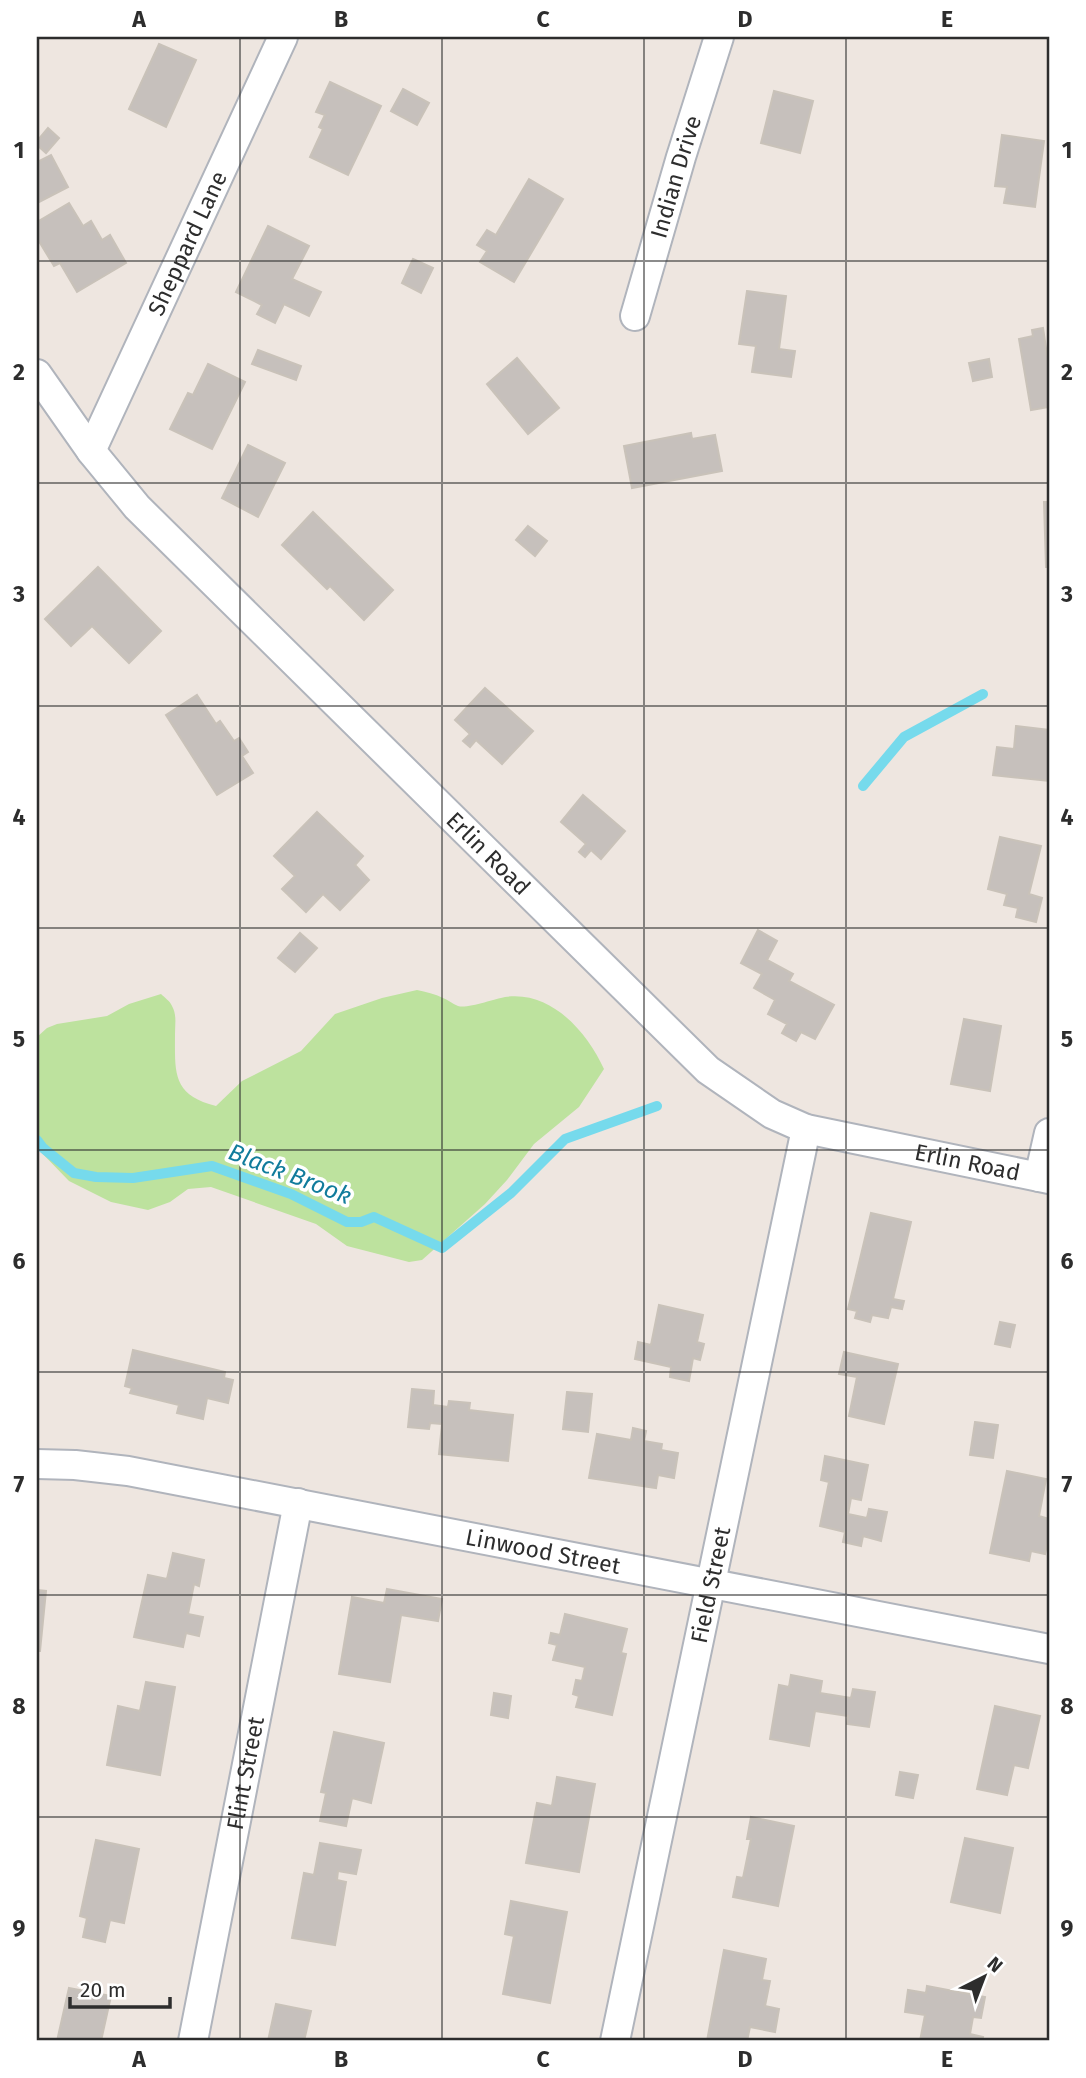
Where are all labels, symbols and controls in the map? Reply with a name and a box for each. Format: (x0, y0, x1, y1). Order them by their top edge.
text: A (131, 5, 146, 33)
text: B (334, 5, 348, 33)
text: C (536, 5, 550, 33)
text: D (738, 5, 753, 33)
text: E (941, 5, 953, 33)
street label: Indian Drive (644, 112, 707, 241)
text: 1 (14, 136, 24, 164)
text: 1 (1062, 136, 1072, 164)
street label: Sheppard Lane (142, 167, 233, 320)
text: 2 (13, 358, 25, 386)
text: 2 (1061, 358, 1073, 386)
text: 3 (12, 580, 25, 608)
text: 3 (1060, 580, 1073, 608)
text: 4 (13, 803, 26, 831)
text: 4 (1061, 803, 1074, 831)
street label: Erlin Road (441, 806, 536, 901)
text: 5 (13, 1025, 25, 1053)
text: 5 (1061, 1025, 1073, 1053)
water label: Black Brook (225, 1138, 355, 1210)
street label: Erlin Road (912, 1138, 1023, 1187)
text: 6 (13, 1247, 26, 1275)
text: 6 (1061, 1247, 1074, 1275)
text: 7 (14, 1470, 25, 1498)
text: 7 (1062, 1470, 1073, 1498)
street label: Linwood Street (463, 1523, 623, 1580)
street label: Field Street (685, 1523, 737, 1646)
text: 8 (12, 1692, 26, 1720)
text: 8 (1060, 1692, 1074, 1720)
street label: Flint Street (221, 1713, 270, 1832)
text: 9 (13, 1914, 26, 1942)
text: 9 (1061, 1914, 1074, 1942)
north arrow (950, 1941, 1020, 2011)
text: N (983, 1952, 1007, 1978)
scale bar (70, 1966, 170, 2010)
text: 20 m (80, 1977, 126, 2003)
text: A (131, 2045, 146, 2073)
text: B (334, 2045, 348, 2073)
text: C (536, 2045, 550, 2073)
text: D (738, 2045, 753, 2073)
text: E (941, 2045, 953, 2073)

